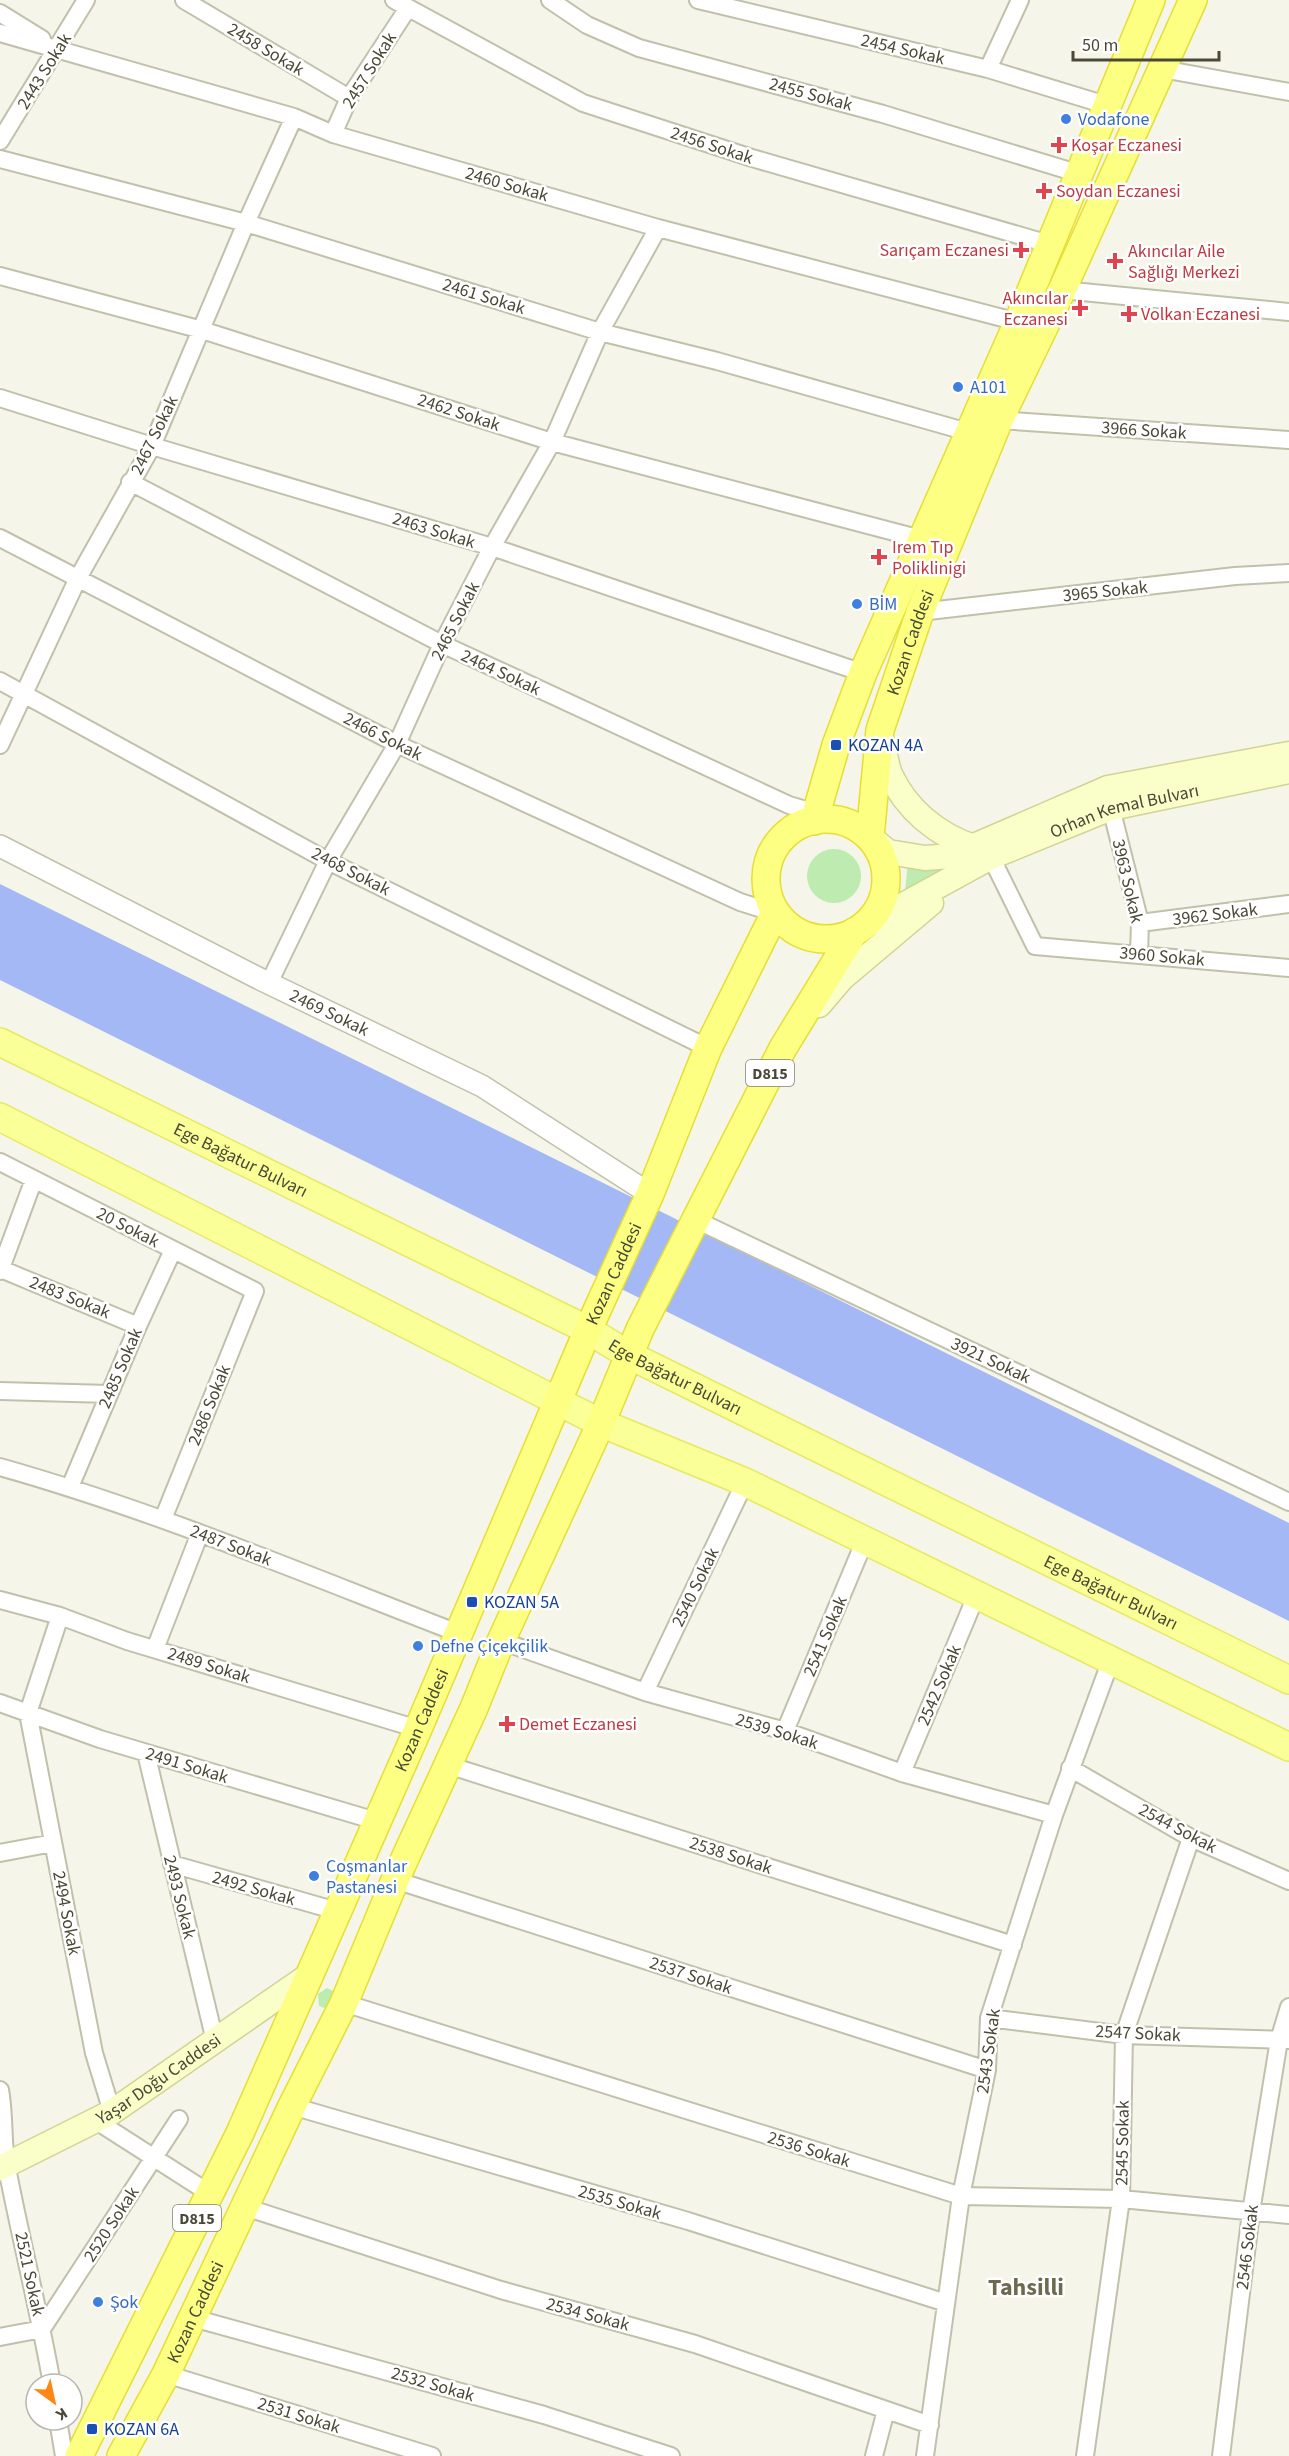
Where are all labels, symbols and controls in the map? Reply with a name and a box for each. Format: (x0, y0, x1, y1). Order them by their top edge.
street label: 2458 Sokak (223, 17, 309, 82)
scale bar (1073, 24, 1218, 62)
street label: 2457 Sokak (336, 27, 403, 113)
street label: 2443 Sokak (11, 28, 78, 114)
street label: 2454 Sokak (858, 28, 947, 71)
text: 50 m (1082, 33, 1118, 58)
street label: 2455 Sokak (766, 71, 855, 118)
place label: Vodafone (1078, 107, 1149, 132)
marker: Vodafone (1059, 112, 1073, 126)
street label: 2456 Sokak (667, 120, 756, 171)
place label: Koşar Eczanesi (1071, 133, 1182, 158)
marker: Koşar Eczanesi (1052, 138, 1066, 152)
street label: 2460 Sokak (462, 161, 551, 208)
place label: Soydan Eczanesi (1056, 179, 1181, 204)
marker: Soydan Eczanesi (1037, 184, 1051, 198)
place label: Sarıçam Eczanesi (879, 238, 1009, 263)
place label: Akıncılar Aile Sağlığı Merkezi (1128, 239, 1240, 285)
marker: Sarıçam Eczanesi (1014, 243, 1028, 257)
marker: Akıncılar Aile Sağlığı Merkezi (1106, 252, 1124, 270)
street label: 2461 Sokak (439, 272, 528, 321)
place label: Akıncılar Eczanesi (1002, 286, 1069, 332)
marker: Akıncılar Eczanesi (1073, 301, 1087, 315)
place label: Volkan Eczanesi (1141, 302, 1260, 327)
marker: Volkan Eczanesi (1122, 307, 1136, 321)
place label: A101 (970, 375, 1007, 400)
marker: A101 (951, 380, 965, 394)
street label: 2462 Sokak (414, 387, 503, 438)
street label: 2467 Sokak (124, 391, 184, 479)
street label: 3966 Sokak (1100, 415, 1188, 446)
street label: 2463 Sokak (389, 506, 478, 555)
place label: Irem Tıp Poliklinigi (892, 535, 966, 581)
marker: Irem Tıp Poliklinigi (870, 548, 888, 566)
street label: 3965 Sokak (1061, 575, 1149, 608)
street label: 2465 Sokak (425, 577, 486, 665)
street label: Kozan Caddesi (881, 586, 941, 699)
place label: BİM (869, 592, 897, 617)
marker: BİM (850, 597, 864, 611)
street label: 2464 Sokak (457, 643, 545, 702)
street label: 2466 Sokak (339, 706, 427, 767)
place label: KOZAN 4A (848, 733, 923, 758)
marker: KOZAN 4A (829, 738, 843, 752)
street label: Orhan Kemal Bulvarı (1046, 778, 1201, 845)
street label: 3963 Sokak (1106, 837, 1149, 926)
street label: 2468 Sokak (307, 841, 395, 902)
street label: 3962 Sokak (1171, 897, 1259, 932)
street label: 3960 Sokak (1118, 940, 1206, 973)
street label: 2469 Sokak (285, 983, 373, 1043)
road number: D815 (746, 1060, 794, 1086)
street label: Ege Bağatur Bulvarı (169, 1117, 312, 1204)
street label: 20 Sokak (92, 1201, 164, 1254)
street label: Kozan Caddesi (580, 1219, 648, 1329)
street label: 2483 Sokak (26, 1270, 114, 1325)
street label: 2485 Sokak (92, 1324, 149, 1412)
street label: 3921 Sokak (947, 1331, 1035, 1390)
street label: Ege Bağatur Bulvarı (603, 1333, 746, 1422)
street label: 2486 Sokak (182, 1361, 237, 1449)
street label: 2487 Sokak (186, 1518, 275, 1572)
street label: 2540 Sokak (665, 1543, 725, 1631)
street label: Ege Bağatur Bulvarı (1039, 1549, 1182, 1636)
place label: KOZAN 5A (484, 1590, 559, 1615)
street label: 2541 Sokak (797, 1592, 854, 1680)
marker: KOZAN 5A (465, 1595, 479, 1609)
place label: Defne Çiçekçilik (430, 1634, 548, 1659)
marker: Defne Çiçekçilik (411, 1639, 425, 1653)
street label: 2489 Sokak (164, 1641, 253, 1690)
street label: 2542 Sokak (911, 1641, 968, 1729)
street label: Kozan Caddesi (389, 1665, 455, 1776)
street label: 2539 Sokak (732, 1707, 821, 1756)
place label: Demet Eczanesi (519, 1712, 637, 1737)
marker: Demet Eczanesi (500, 1717, 514, 1731)
street label: 2491 Sokak (142, 1741, 231, 1790)
street label: 2544 Sokak (1134, 1797, 1221, 1860)
street label: 2538 Sokak (686, 1830, 775, 1881)
street label: 2493 Sokak (157, 1853, 202, 1942)
place label: Coşmanlar Pastanesi (326, 1854, 408, 1900)
street label: 2492 Sokak (209, 1865, 298, 1912)
street label: 2494 Sokak (46, 1869, 87, 1958)
marker: Coşmanlar Pastanesi (307, 1869, 321, 1883)
street label: 2537 Sokak (646, 1950, 735, 2001)
street label: 2543 Sokak (970, 2007, 1007, 2095)
street label: 2547 Sokak (1095, 2019, 1181, 2048)
street label: Yaşar Doğu Caddesi (91, 2028, 226, 2131)
street label: 2545 Sokak (1109, 2100, 1136, 2186)
street label: 2536 Sokak (764, 2125, 853, 2174)
street label: 2535 Sokak (575, 2179, 664, 2226)
street label: 2520 Sokak (78, 2182, 145, 2267)
street label: 2546 Sokak (1230, 2203, 1265, 2291)
road number: D815 (173, 2205, 221, 2231)
street label: 2521 Sokak (8, 2230, 51, 2319)
street label: Kozan Caddesi (161, 2257, 230, 2367)
district label: Tahsilli (988, 2270, 1064, 2305)
place label: Şok (110, 2290, 138, 2315)
street label: 2534 Sokak (543, 2291, 632, 2338)
marker: Şok (91, 2295, 105, 2309)
street label: 2532 Sokak (388, 2361, 477, 2408)
north arrow (24, 2372, 84, 2432)
street label: 2531 Sokak (254, 2391, 343, 2440)
text: K (51, 2402, 72, 2426)
place label: KOZAN 6A (104, 2417, 179, 2442)
marker: KOZAN 6A (85, 2422, 99, 2436)

